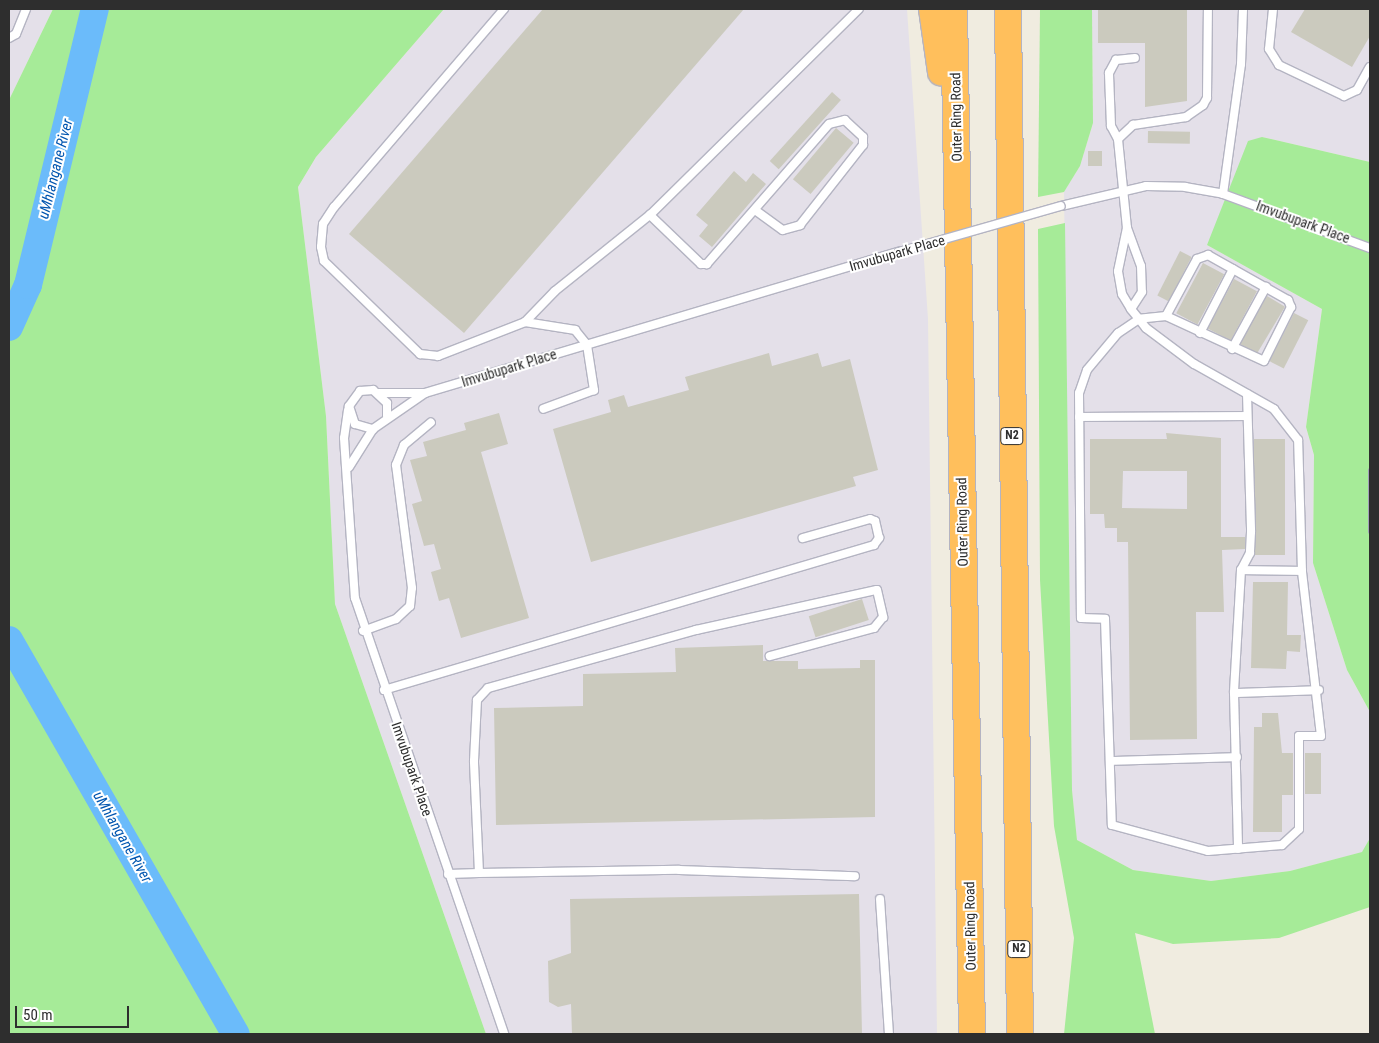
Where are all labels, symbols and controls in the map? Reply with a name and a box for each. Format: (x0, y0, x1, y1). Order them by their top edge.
street label: Outer Ring Road (947, 72, 965, 162)
water label: uMhlangane River (35, 117, 77, 221)
street label: Imvubupark Place (1254, 197, 1352, 247)
street label: Imvubupark Place (847, 231, 947, 275)
street label: Imvubupark Place (459, 346, 559, 390)
road number: N2 (1000, 426, 1024, 446)
street label: Outer Ring Road (953, 477, 971, 567)
street label: Imvubupark Place (388, 720, 436, 818)
water label: uMhlangane River (89, 788, 155, 886)
street label: Outer Ring Road (961, 881, 979, 971)
road number: N2 (1006, 940, 1032, 959)
scale bar (18, 996, 131, 1028)
text: 50 m (23, 1006, 53, 1024)

